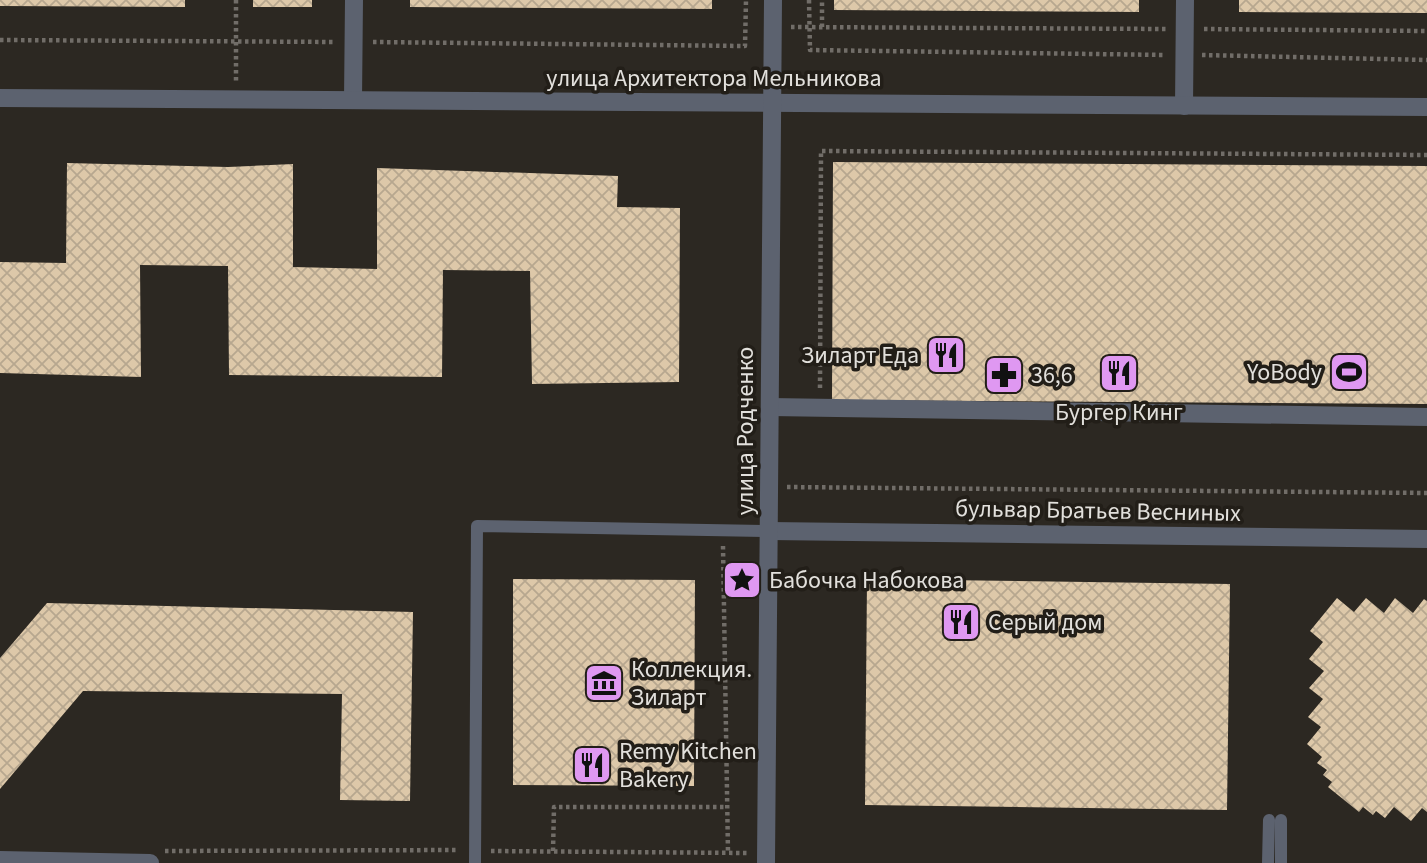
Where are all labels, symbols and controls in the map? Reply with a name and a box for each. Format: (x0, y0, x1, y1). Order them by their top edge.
street label: улица Архитектора Мельникова (546, 61, 882, 96)
restaurant icon: Зиларт Еда (925, 334, 967, 376)
place label: Зиларт Еда (801, 338, 919, 373)
street label: улица Родченко (728, 347, 763, 515)
sports icon: YoBody (1328, 351, 1370, 393)
restaurant icon: Бургер Кинг (1098, 352, 1140, 394)
pharmacy icon: 36,6 (983, 354, 1025, 396)
place label: YoBody (1246, 355, 1322, 390)
place label: 36,6 (1031, 358, 1073, 393)
place label: Бургер Кинг (1055, 395, 1183, 430)
street label: бульвар Братьев Весниных (955, 491, 1241, 531)
place icon: Бабочка Набокова (721, 559, 763, 601)
place label: Бабочка Набокова (769, 563, 964, 598)
restaurant icon: Серый дом (940, 601, 982, 643)
place label: Серый дом (988, 605, 1102, 640)
place label: Коллекция. Зиларт (631, 652, 752, 715)
museum icon: Коллекция. Зиларт (583, 662, 625, 704)
place label: Remy Kitchen Bakery (619, 734, 757, 797)
restaurant icon: Remy Kitchen Bakery (571, 744, 613, 786)

